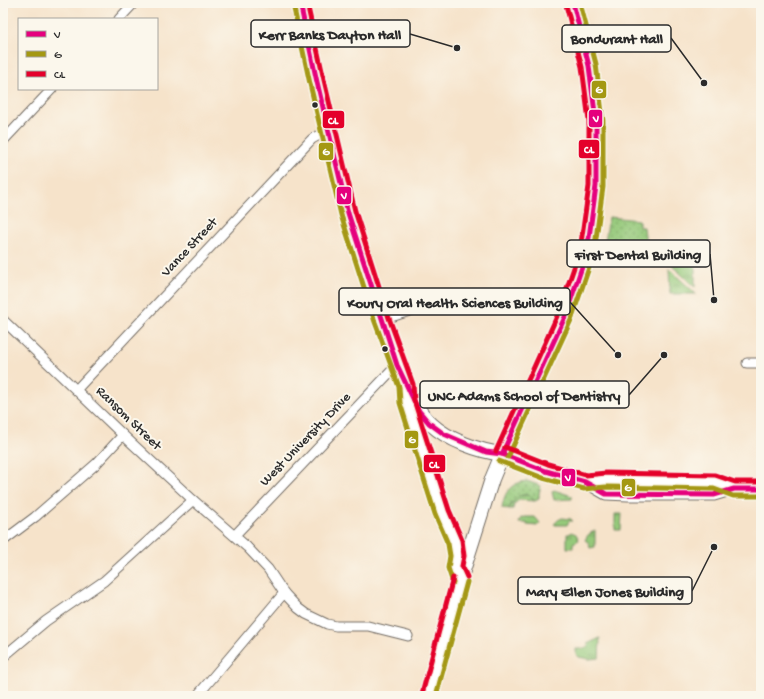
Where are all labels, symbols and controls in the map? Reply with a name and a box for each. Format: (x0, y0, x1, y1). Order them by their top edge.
legend (18, 18, 158, 90)
callout: Kerr Banks Dayton Hall (251, 20, 410, 47)
callout: Bondurant Hall (562, 25, 671, 52)
text: Kerr Banks Dayton Hall (258, 27, 402, 45)
text: V (53, 29, 61, 43)
text: Bondurant Hall (570, 31, 664, 49)
text: G (54, 49, 62, 63)
text: CL (54, 69, 66, 83)
line badge: G (591, 80, 607, 99)
text: G (596, 85, 604, 97)
unlabelled marker (310, 100, 320, 110)
line badge: V (588, 109, 603, 128)
line badge: CL (322, 110, 345, 129)
text: V (592, 114, 599, 126)
text: CL (327, 116, 339, 128)
line badge: CL (578, 139, 600, 159)
line badge: G (318, 142, 334, 161)
text: CL (583, 145, 595, 157)
text: G (323, 147, 331, 159)
line badge: V (336, 186, 352, 205)
text: V (340, 191, 347, 203)
street label: Vance Street (158, 214, 223, 282)
callout: First Dental Building (567, 240, 710, 267)
text: First Dental Building (574, 247, 702, 265)
callout: Koury Oral Health Sciences Building (339, 288, 570, 315)
text: Koury Oral Health Sciences Building (346, 295, 563, 313)
unlabelled marker (380, 344, 390, 354)
callout: UNC Adams School of Dentistry (420, 381, 629, 408)
street label: Ransom Street (92, 383, 165, 455)
text: UNC Adams School of Dentistry (428, 388, 621, 406)
street label: West University Drive (257, 389, 356, 491)
line badge: G (404, 430, 419, 449)
text: G (409, 435, 417, 447)
line badge: CL (423, 454, 446, 473)
text: CL (428, 460, 440, 472)
line badge: V (561, 468, 576, 487)
text: V (564, 473, 571, 485)
line badge: G (621, 478, 636, 497)
text: G (625, 483, 633, 495)
callout: Mary Ellen Jones Building (518, 577, 692, 604)
text: Mary Ellen Jones Building (526, 584, 684, 602)

